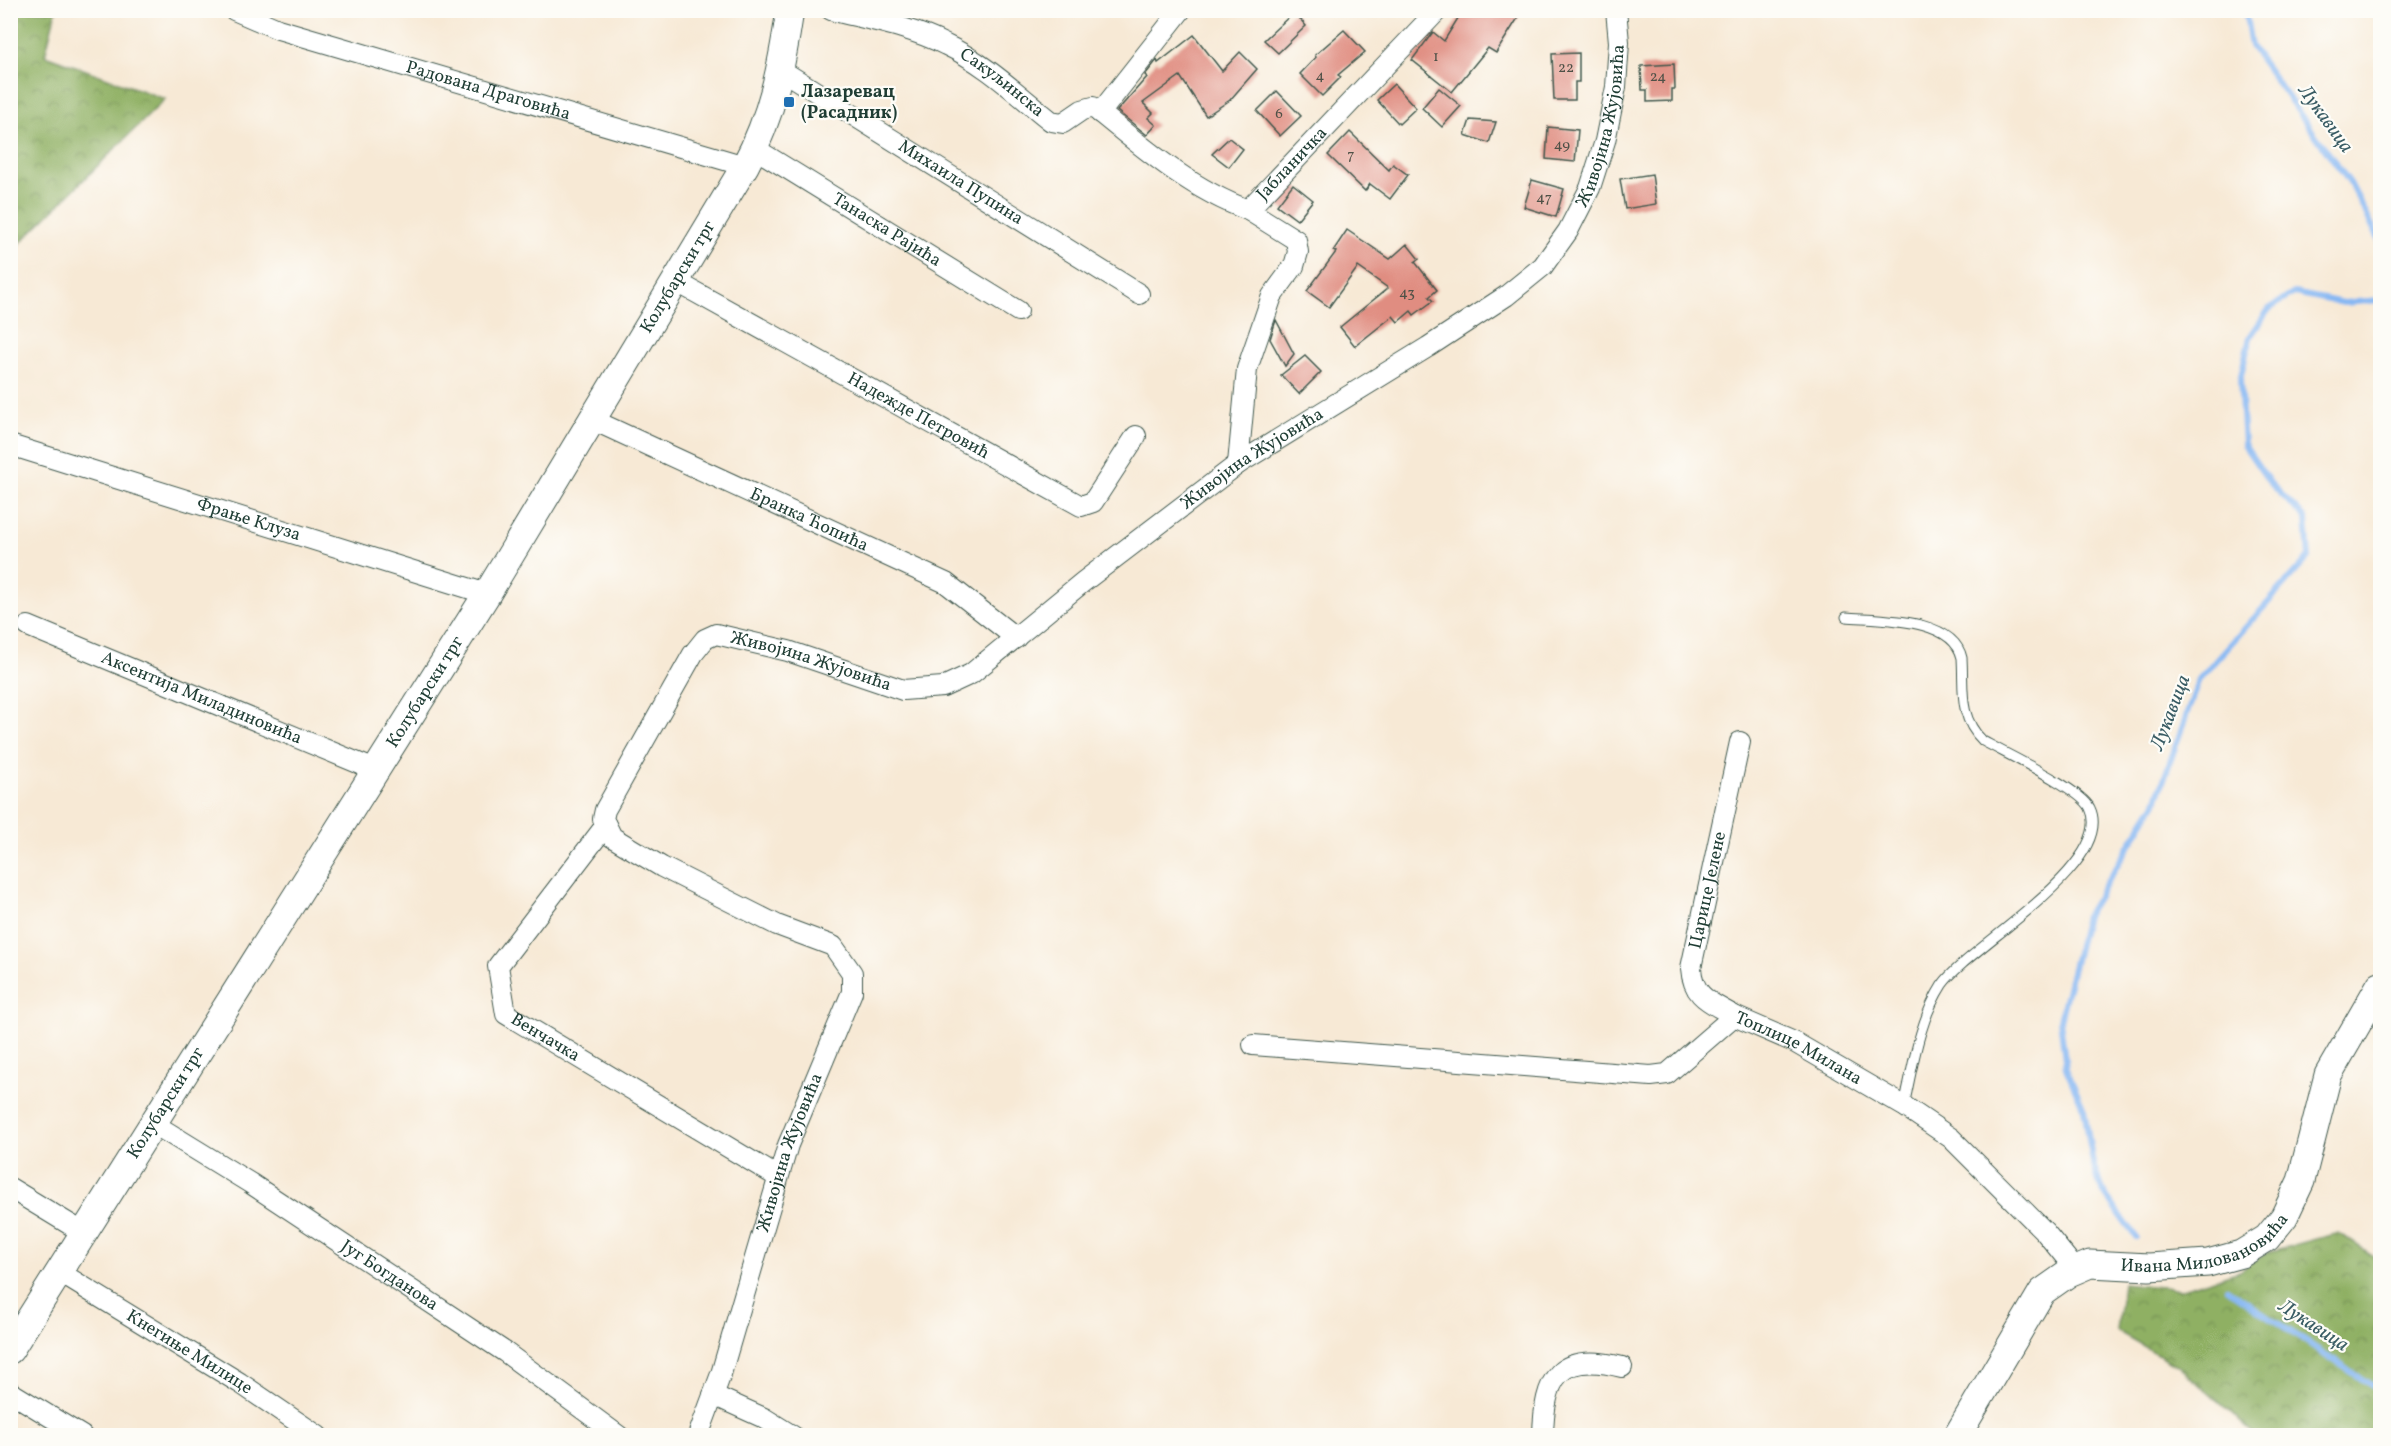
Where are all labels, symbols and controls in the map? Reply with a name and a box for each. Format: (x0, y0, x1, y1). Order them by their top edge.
street label: Сакуљинска (955, 42, 1050, 123)
street label: Живојина Жујовића (1570, 44, 1631, 212)
house number: 1 (1433, 47, 1439, 68)
street label: Радована Драговића (403, 55, 573, 127)
house number: 22 (1558, 58, 1574, 79)
house number: 4 (1316, 66, 1325, 87)
house number: 24 (1650, 67, 1666, 88)
water label: Лукавица (2290, 78, 2360, 159)
place label: Лазаревац (Расадник) (801, 80, 897, 126)
marker: Лазаревац (Расадник) (782, 95, 796, 109)
house number: 6 (1275, 104, 1283, 125)
street label: Јабланичка (1251, 121, 1333, 206)
street label: Михаила Пупина (893, 134, 1028, 231)
house number: 49 (1554, 135, 1570, 156)
house number: 7 (1347, 145, 1355, 166)
street label: Танаска Рајића (827, 187, 946, 273)
house number: 47 (1536, 188, 1552, 209)
street label: Колубарски трг (634, 216, 722, 338)
house number: 43 (1399, 283, 1415, 304)
street label: Надежде Петровић (843, 366, 994, 466)
street label: Живојина Жујовића (1175, 402, 1328, 516)
street label: Бранка Ћопића (746, 482, 872, 558)
street label: Фрање Клуза (193, 492, 304, 548)
street label: Живојина Жујовића (728, 625, 895, 698)
street label: Колубарски трг (380, 631, 470, 753)
street label: Аксентија Миладиновића (97, 645, 306, 751)
water label: Лукавица (2143, 671, 2198, 756)
street label: Царице Јелене (1683, 829, 1733, 951)
street label: Топлице Милана (1731, 1005, 1867, 1091)
street label: Венчачка (506, 1007, 585, 1068)
street label: Колубарски трг (121, 1042, 211, 1164)
street label: Живојина Жујовића (751, 1069, 829, 1235)
street label: Ивана Миловановића (2120, 1208, 2295, 1280)
street label: Југ Богданова (336, 1234, 443, 1317)
water label: Лукавица (2271, 1292, 2354, 1359)
street label: Кнегиње Милице (121, 1304, 258, 1401)

